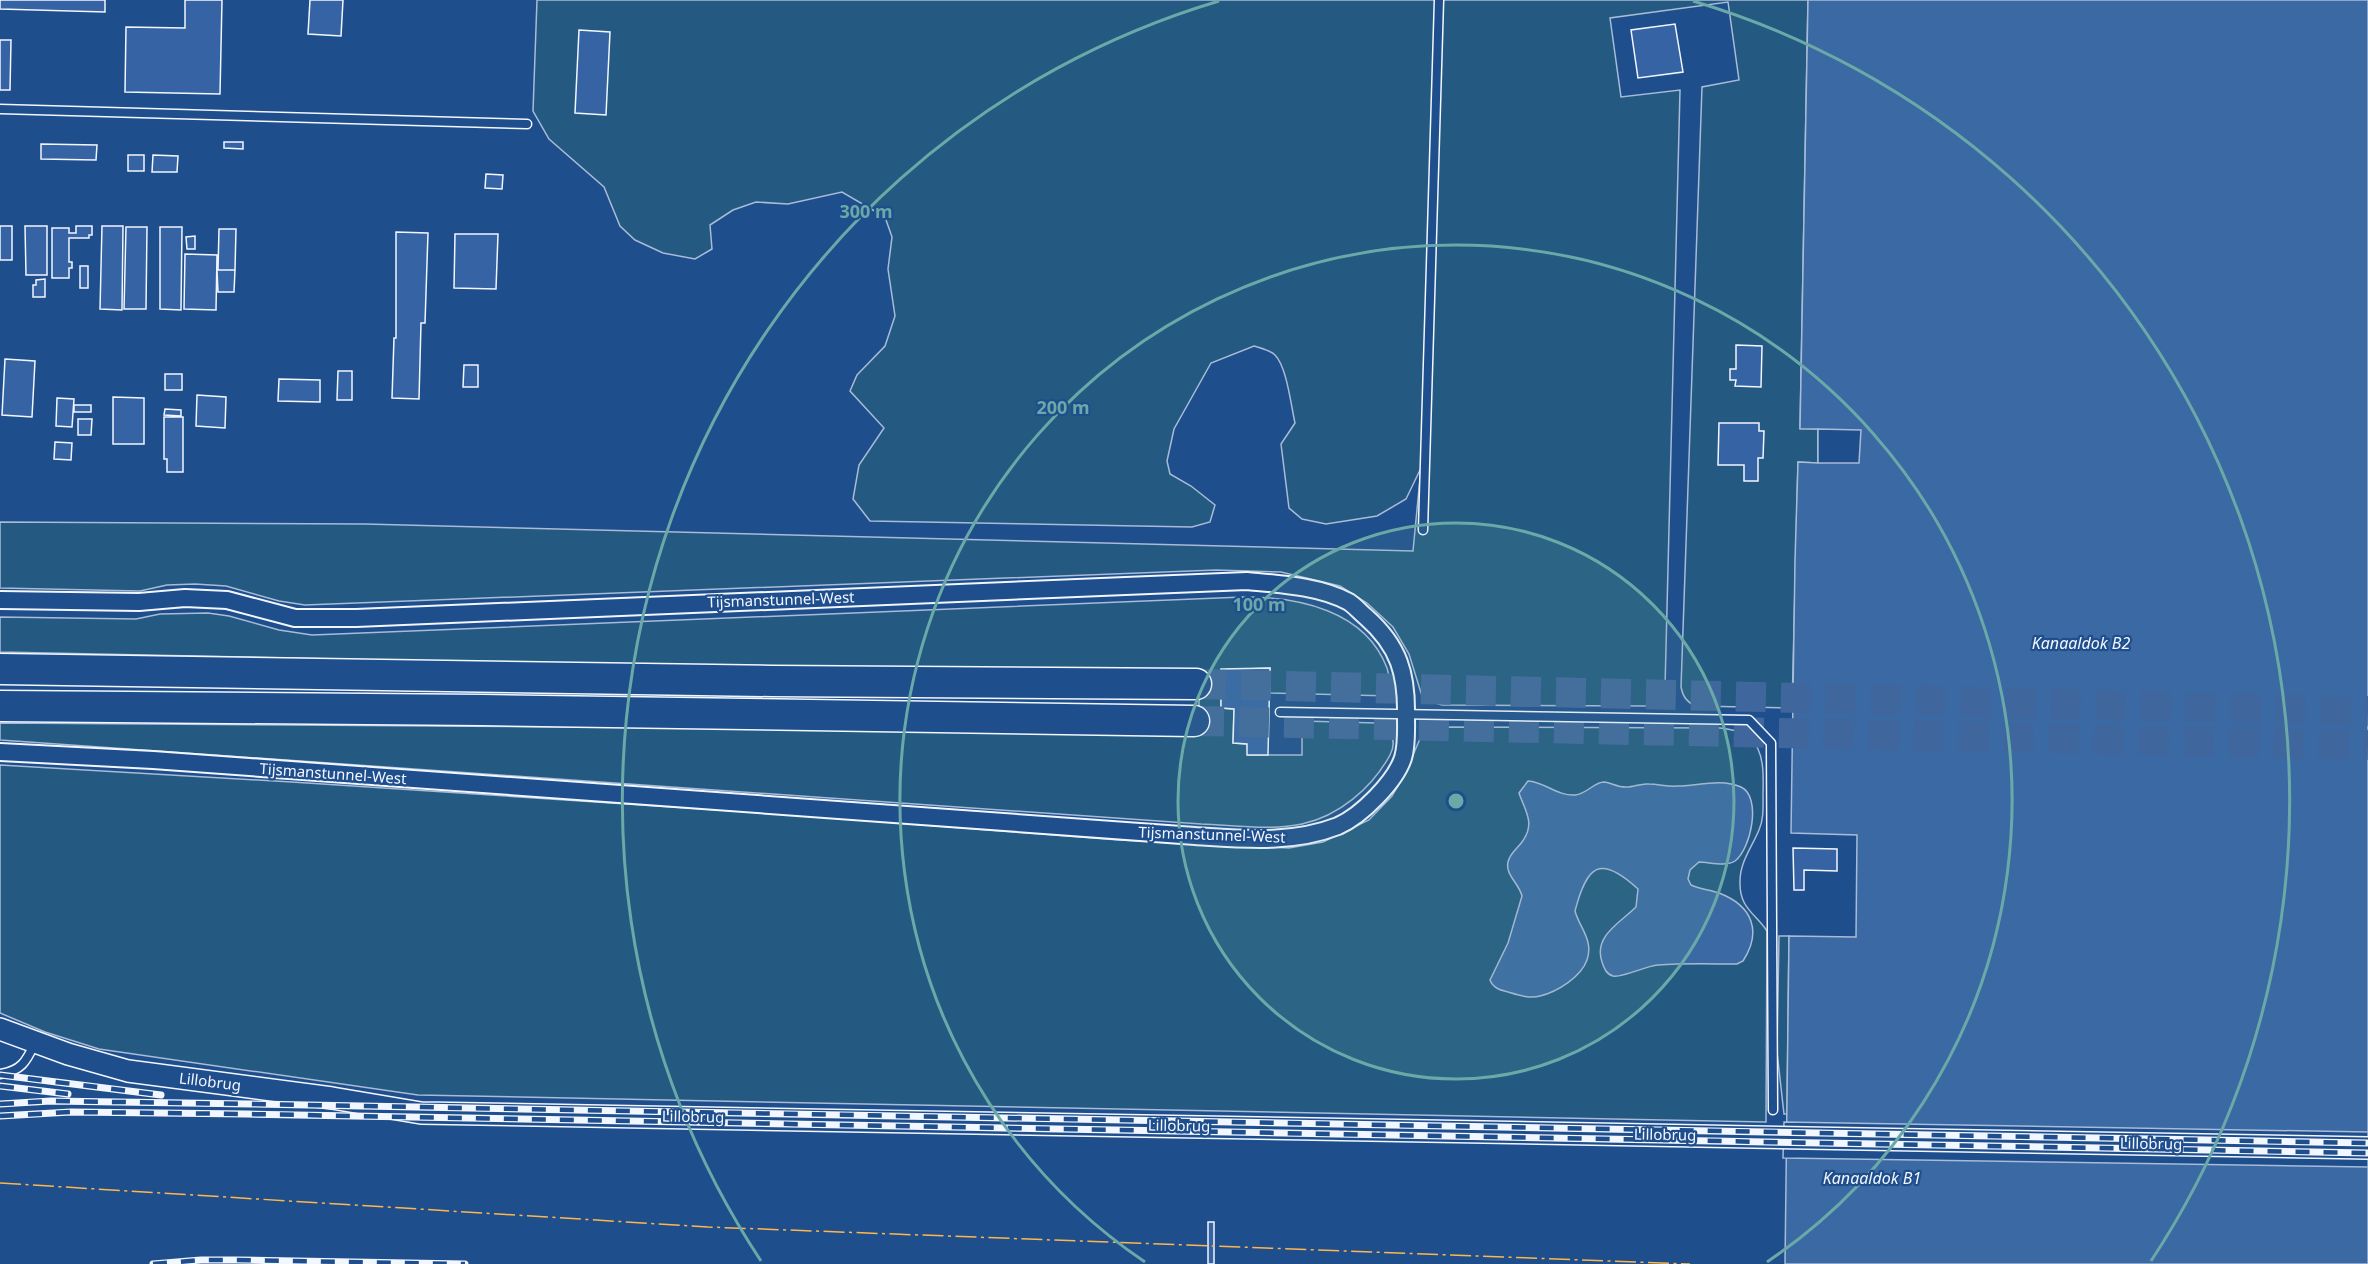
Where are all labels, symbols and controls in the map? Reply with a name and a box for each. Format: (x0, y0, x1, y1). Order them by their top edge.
text: 300 m (839, 199, 893, 223)
text: 200 m (1036, 395, 1090, 419)
street label: Tijsmanstunnel-West (707, 586, 855, 612)
text: 100 m (1232, 592, 1286, 616)
water label: Kanaaldok B2 (2032, 632, 2130, 654)
street label: Tijsmanstunnel-West (259, 758, 408, 788)
centre of rings (1446, 791, 1466, 811)
street label: Tijsmanstunnel-West (1138, 821, 1287, 847)
street label: Lillobrug (178, 1067, 242, 1095)
street label: Lillobrug (662, 1105, 724, 1127)
street label: Lillobrug (1148, 1114, 1210, 1136)
street label: Lillobrug (1634, 1123, 1696, 1145)
street label: Lillobrug (2120, 1132, 2182, 1154)
water label: Kanaaldok B1 (1823, 1167, 1921, 1189)

